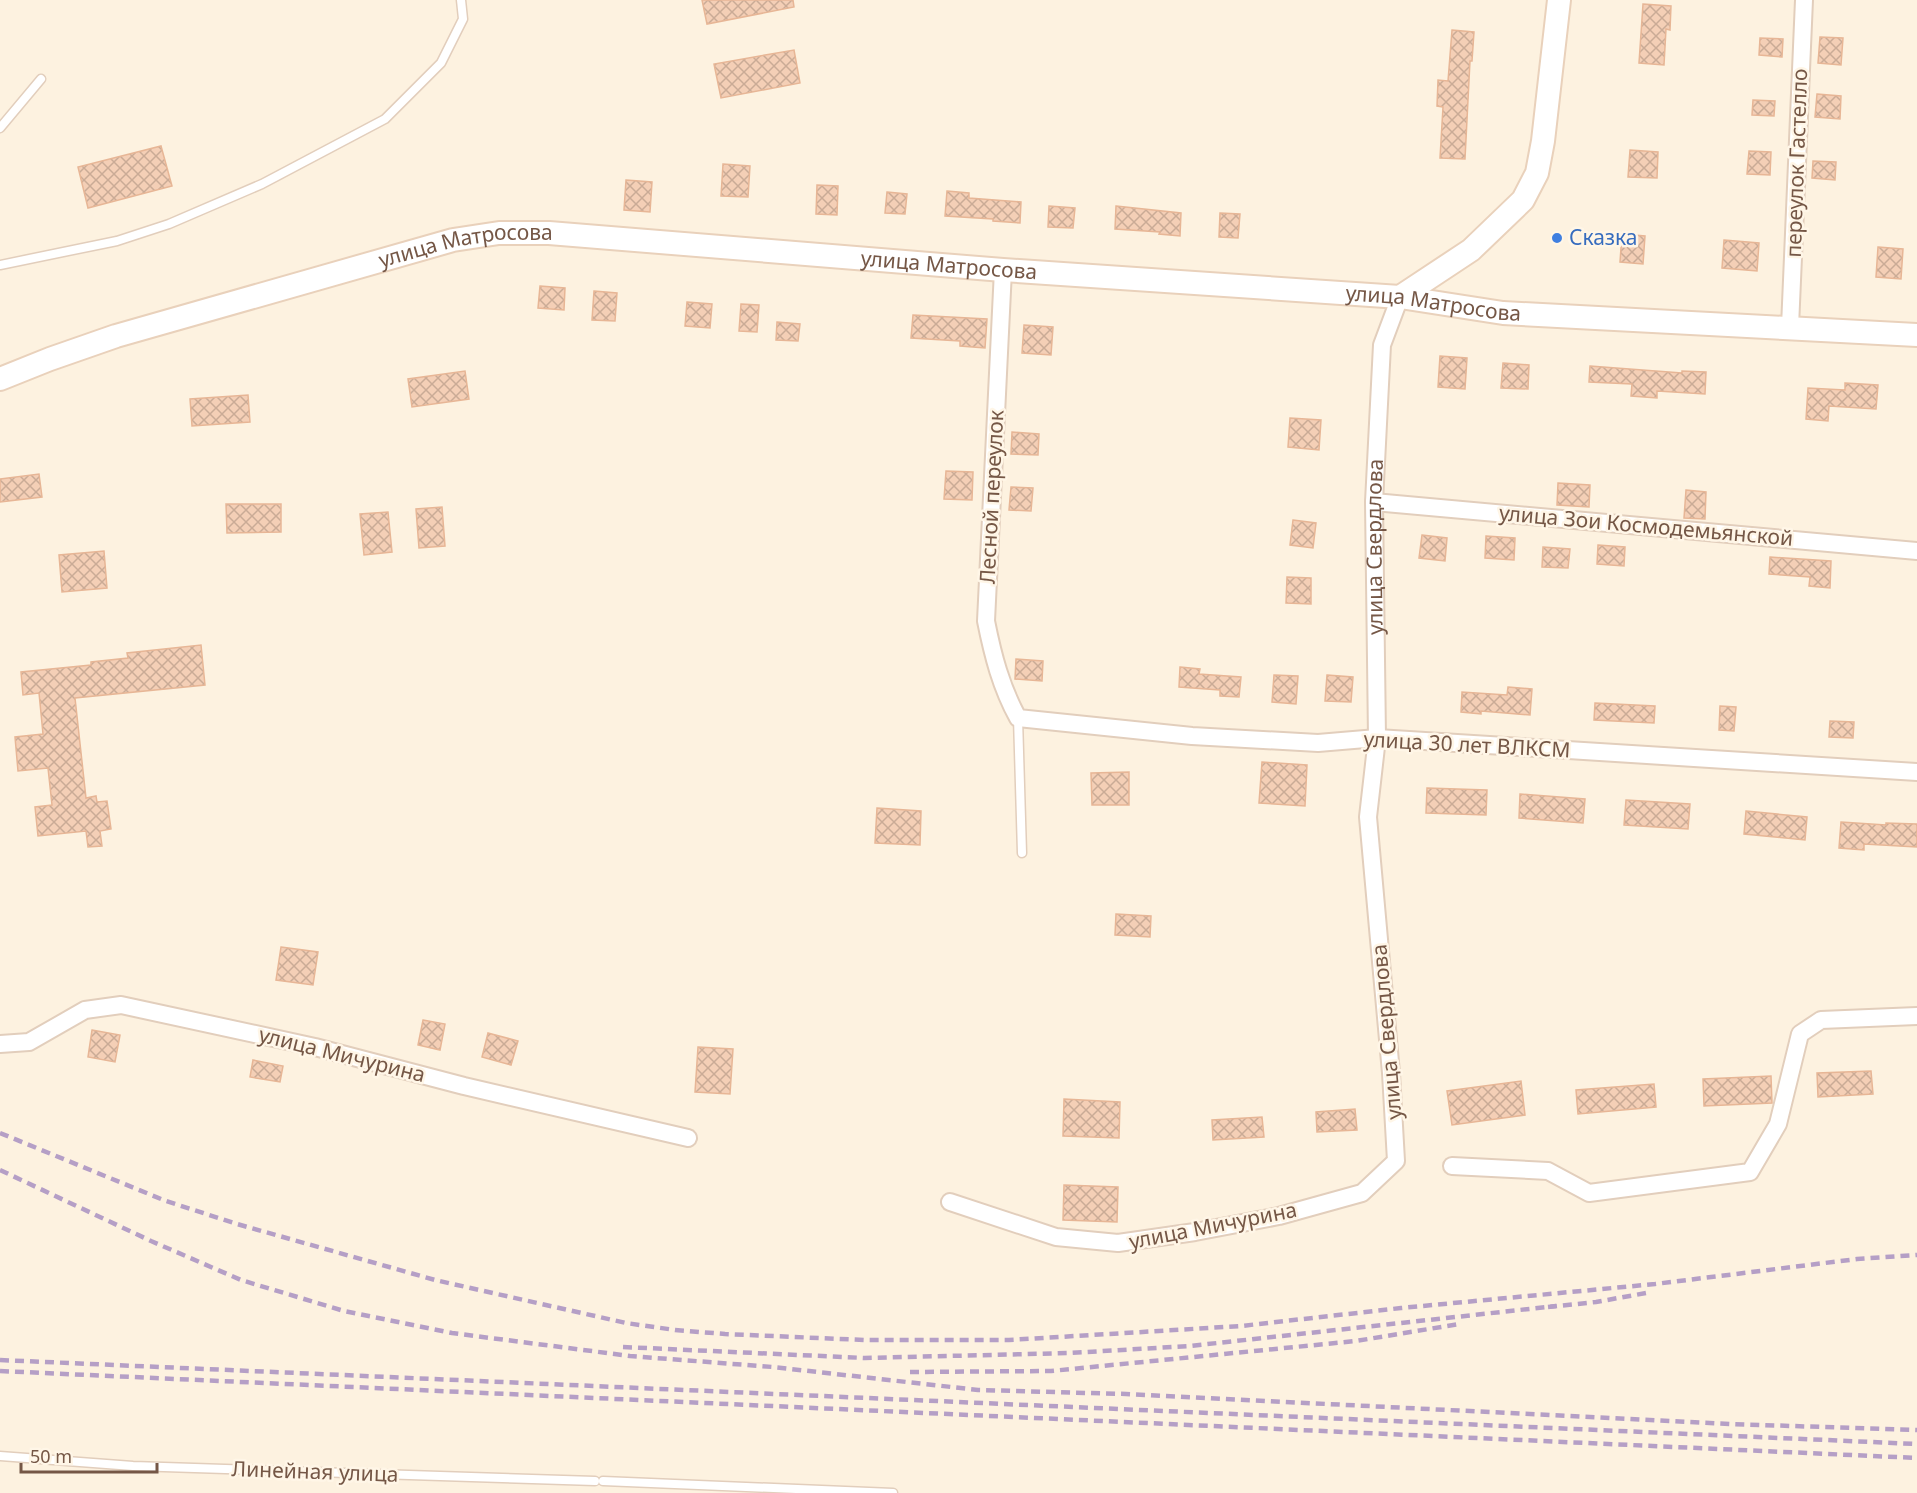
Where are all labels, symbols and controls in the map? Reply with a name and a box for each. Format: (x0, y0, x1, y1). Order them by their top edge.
street label: переулок Гастелло (1779, 68, 1813, 258)
street label: улица Матросова (375, 218, 553, 273)
place label: Сказка (1569, 223, 1638, 251)
marker: Сказка (1550, 231, 1564, 245)
street label: улица Матросова (860, 243, 1038, 285)
street label: улица Матросова (1345, 278, 1522, 327)
street label: Лесной переулок (972, 409, 1010, 585)
street label: улица Свердлова (1359, 458, 1389, 635)
street label: улица Зои Космодемьянской (1498, 498, 1794, 552)
street label: улица 30 лет ВЛКСМ (1363, 725, 1571, 763)
street label: улица Свердлова (1364, 943, 1408, 1121)
street label: улица Мичурина (256, 1020, 428, 1088)
street label: улица Мичурина (1126, 1195, 1299, 1255)
scale bar (21, 1436, 158, 1474)
text: 50 m (30, 1444, 72, 1468)
street label: Линейная улица (231, 1454, 399, 1488)

